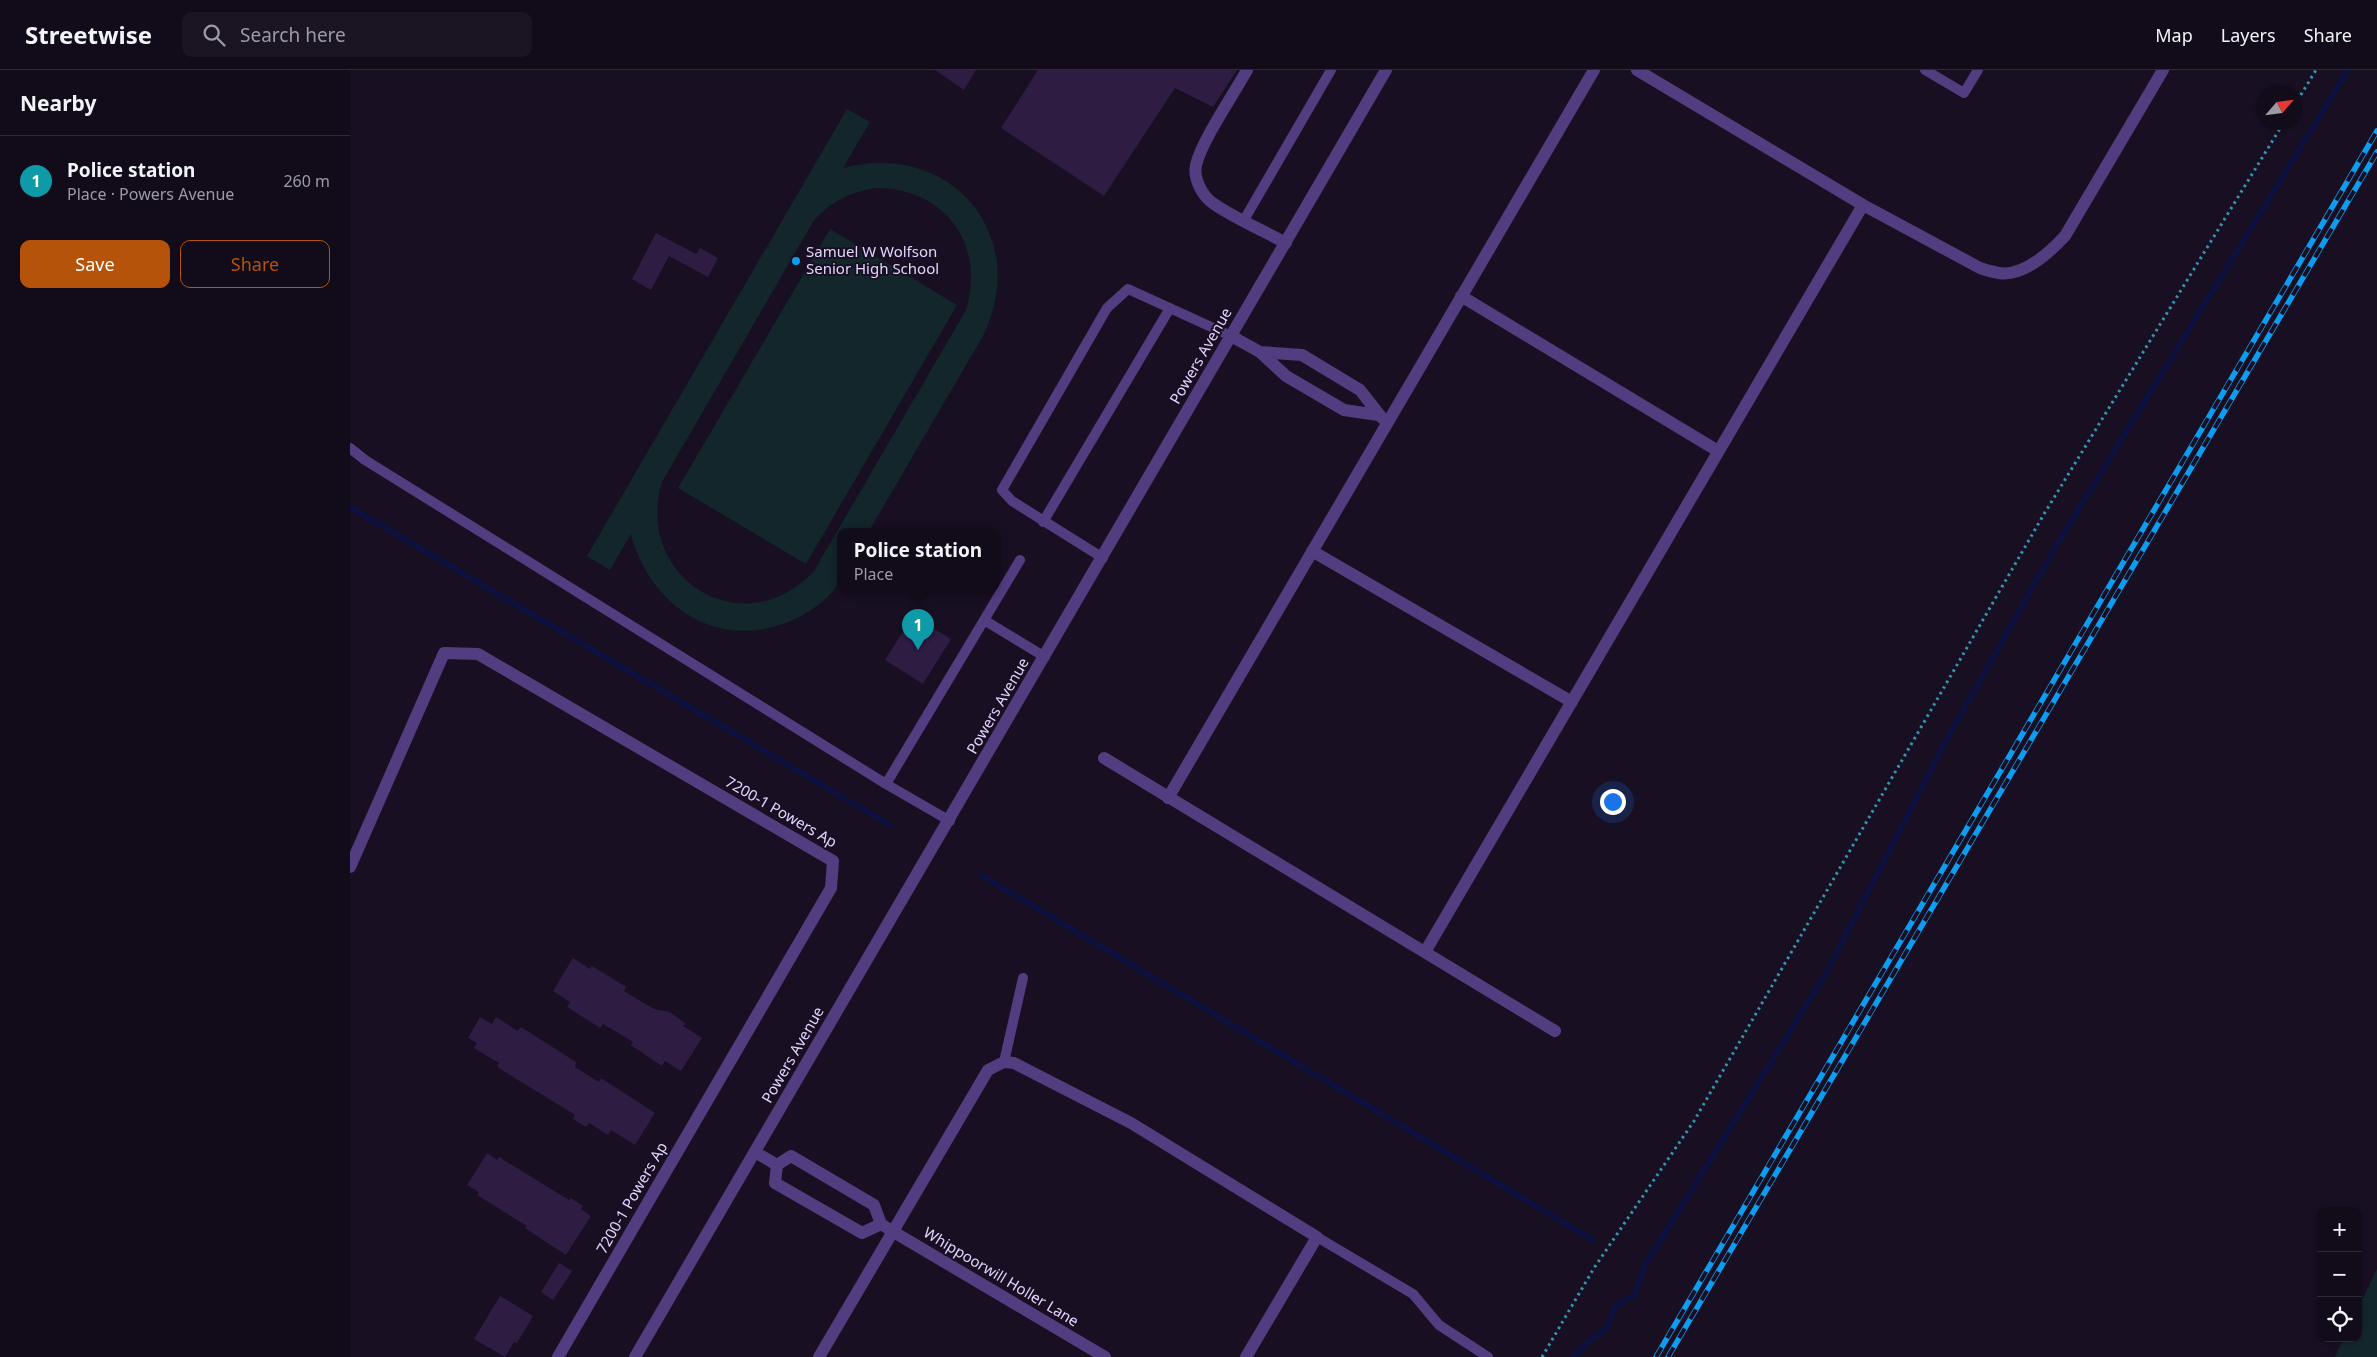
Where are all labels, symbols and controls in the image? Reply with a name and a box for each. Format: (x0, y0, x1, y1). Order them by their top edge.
search box (182, 12, 532, 57)
text: Streetwise (25, 18, 152, 51)
icon: search (200, 21, 228, 49)
text: Search here (240, 22, 346, 48)
text: Map (2155, 23, 2193, 47)
text: Layers (2221, 23, 2276, 47)
text: Share (2304, 23, 2352, 47)
north arrow (2257, 85, 2302, 130)
text: Nearby (20, 89, 96, 117)
text: Police station (67, 157, 195, 183)
text: 1 (31, 170, 41, 192)
text: 260 m (283, 170, 330, 192)
text: Place · Powers Avenue (67, 183, 234, 205)
button: Save (20, 240, 170, 288)
button: Share (180, 240, 330, 288)
place label: Samuel W Wolfson Senior High School (806, 241, 939, 278)
marker: Samuel W Wolfson Senior High School (790, 255, 802, 267)
street label: Powers Avenue (1164, 304, 1236, 407)
popup (837, 528, 999, 593)
text: Police station (854, 537, 982, 563)
text: Place (854, 563, 893, 585)
pin: 1 (902, 609, 934, 650)
street label: Powers Avenue (961, 654, 1033, 757)
street label: 7200-1 Powers Ap (722, 771, 841, 851)
your location (1600, 789, 1626, 815)
street label: Powers Avenue (756, 1003, 828, 1106)
street label: 7200-1 Powers Ap (591, 1138, 671, 1257)
map controls (2317, 1207, 2362, 1342)
button: + (2317, 1207, 2362, 1252)
street label: Whippoorwill Holler Lane (920, 1222, 1083, 1330)
button: − (2317, 1252, 2362, 1297)
button: locate (2317, 1297, 2362, 1342)

